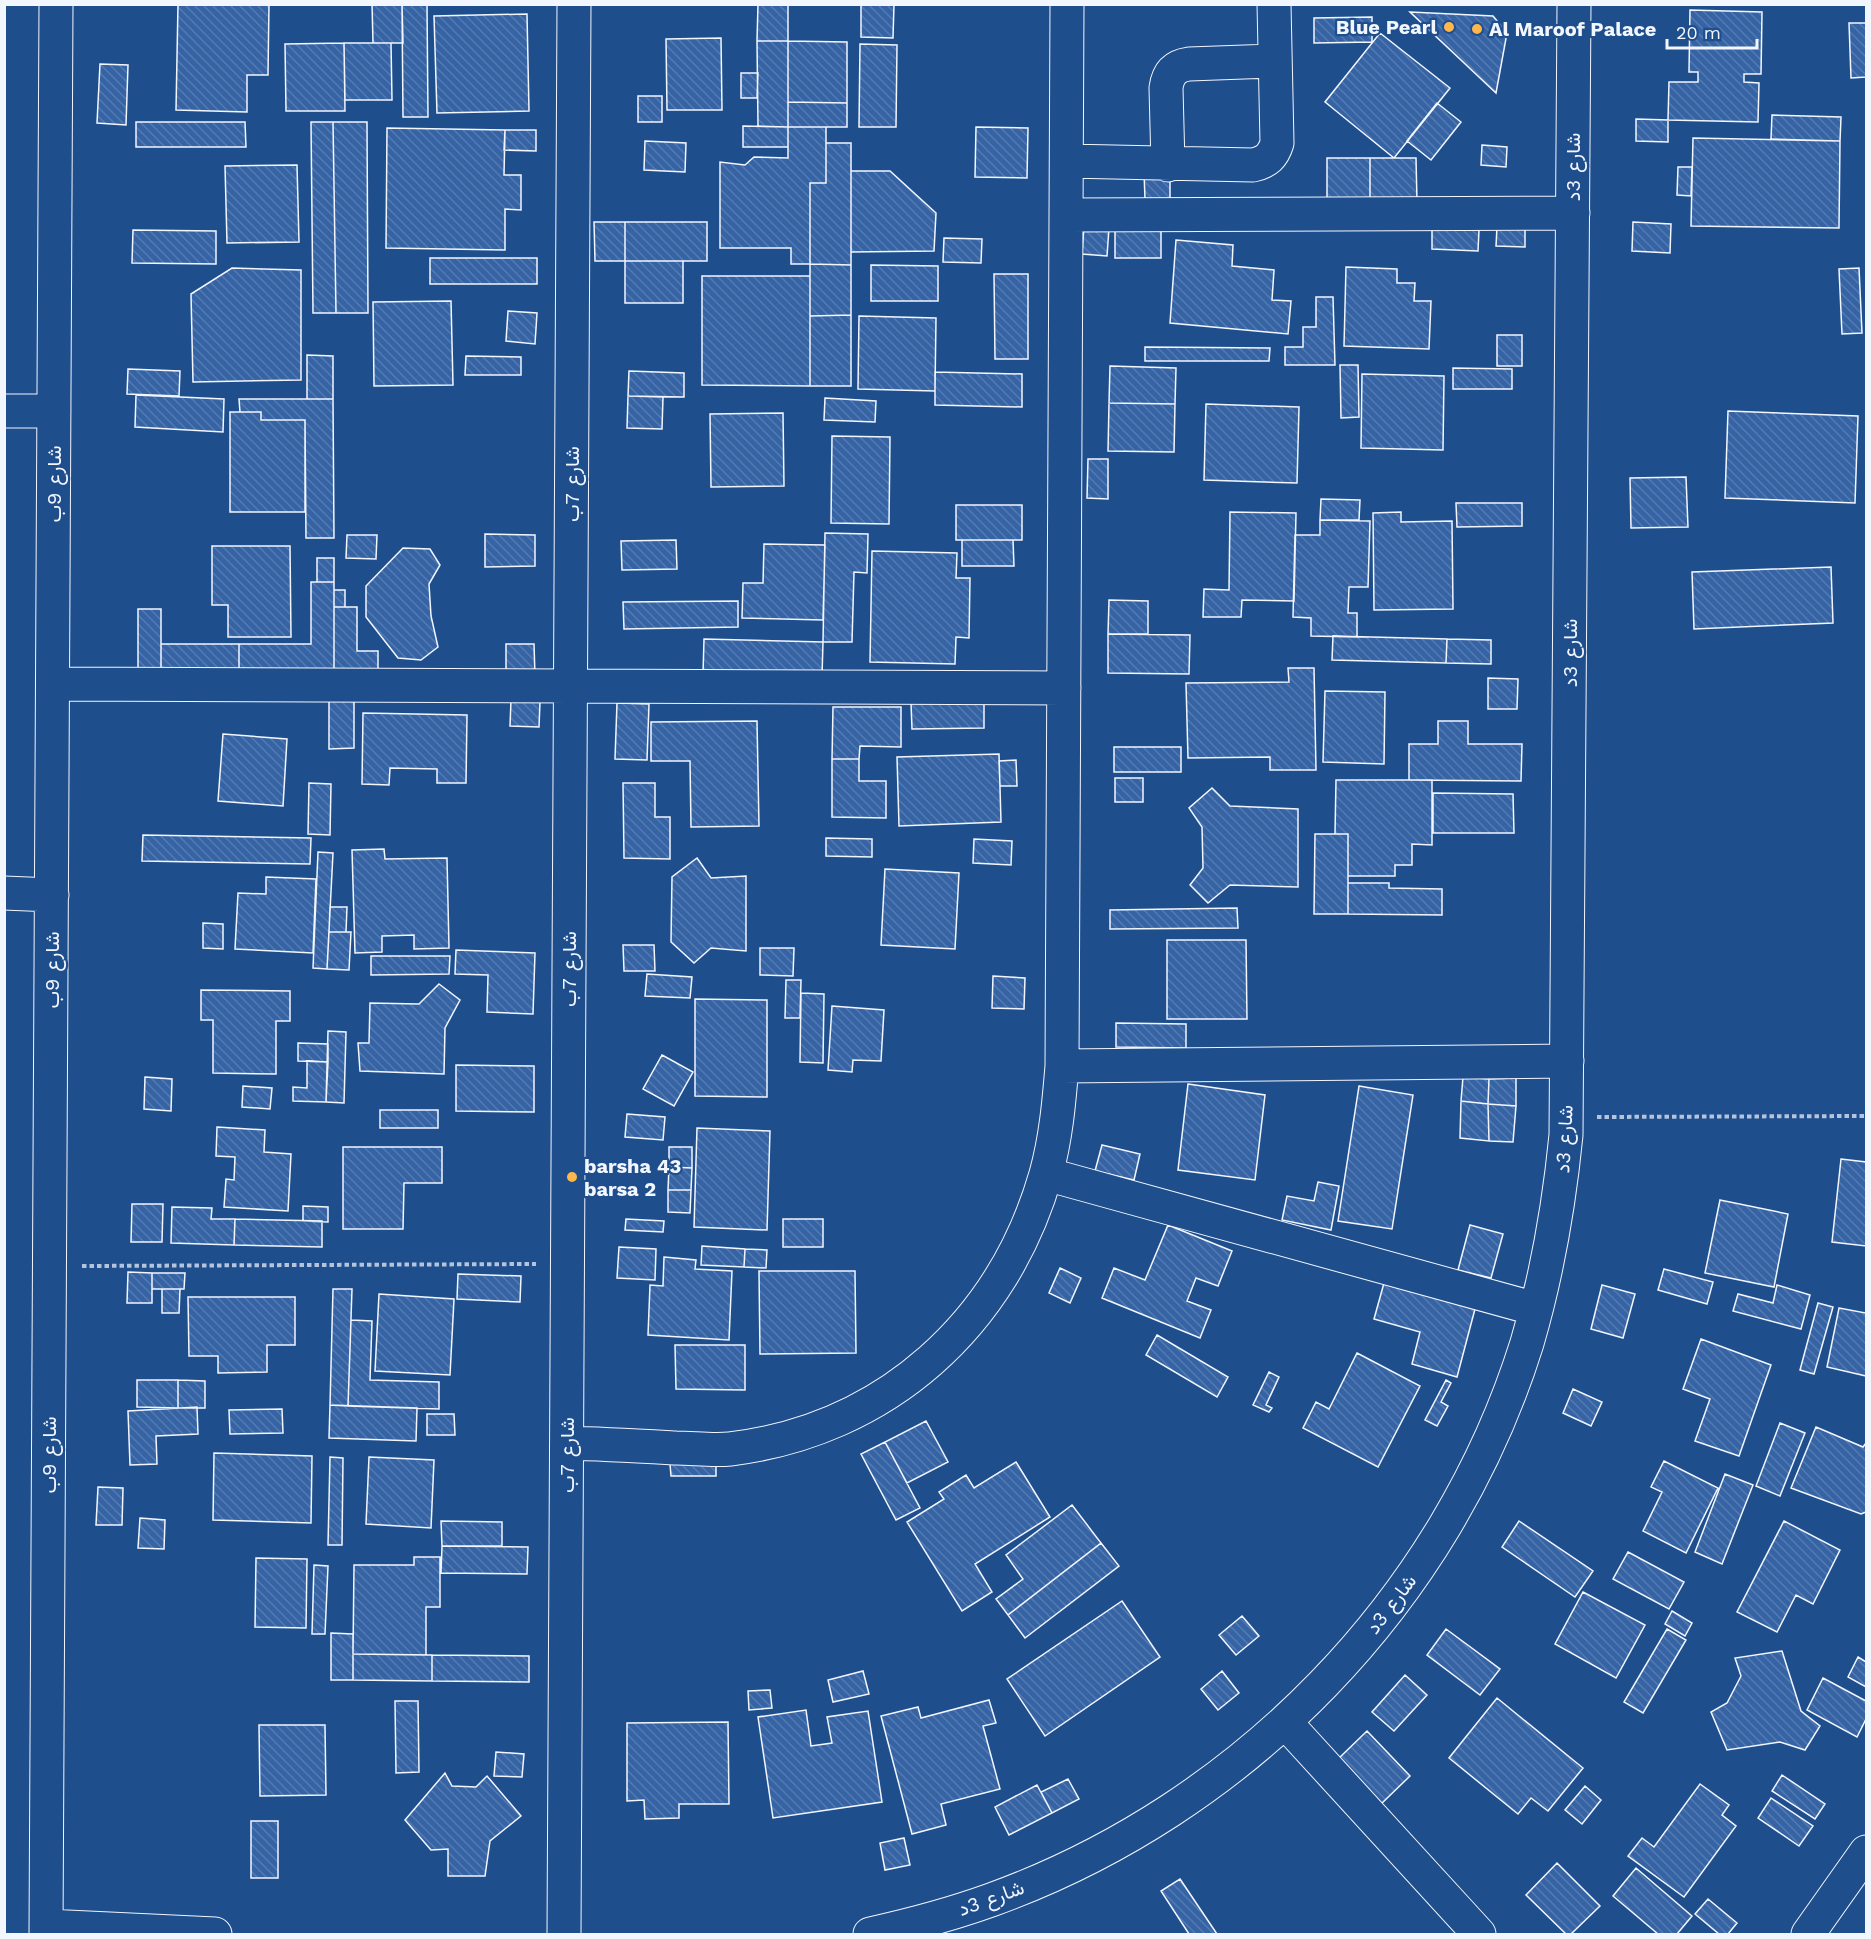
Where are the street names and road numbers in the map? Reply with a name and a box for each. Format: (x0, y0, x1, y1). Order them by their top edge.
street label: شارع 3د (1561, 133, 1587, 201)
street label: شارع 9ب (42, 446, 68, 522)
street label: شارع 7ب (560, 446, 586, 522)
street label: شارع 3د (1558, 619, 1584, 687)
street label: شارع 7ب (557, 931, 583, 1007)
street label: شارع 9ب (40, 932, 66, 1008)
street label: شارع 3د (1550, 1104, 1580, 1174)
street label: شارع 9ب (37, 1417, 63, 1493)
street label: شارع 7ب (555, 1417, 581, 1493)
street label: شارع 3د (1361, 1570, 1423, 1640)
street label: شارع 3د (955, 1875, 1028, 1923)

